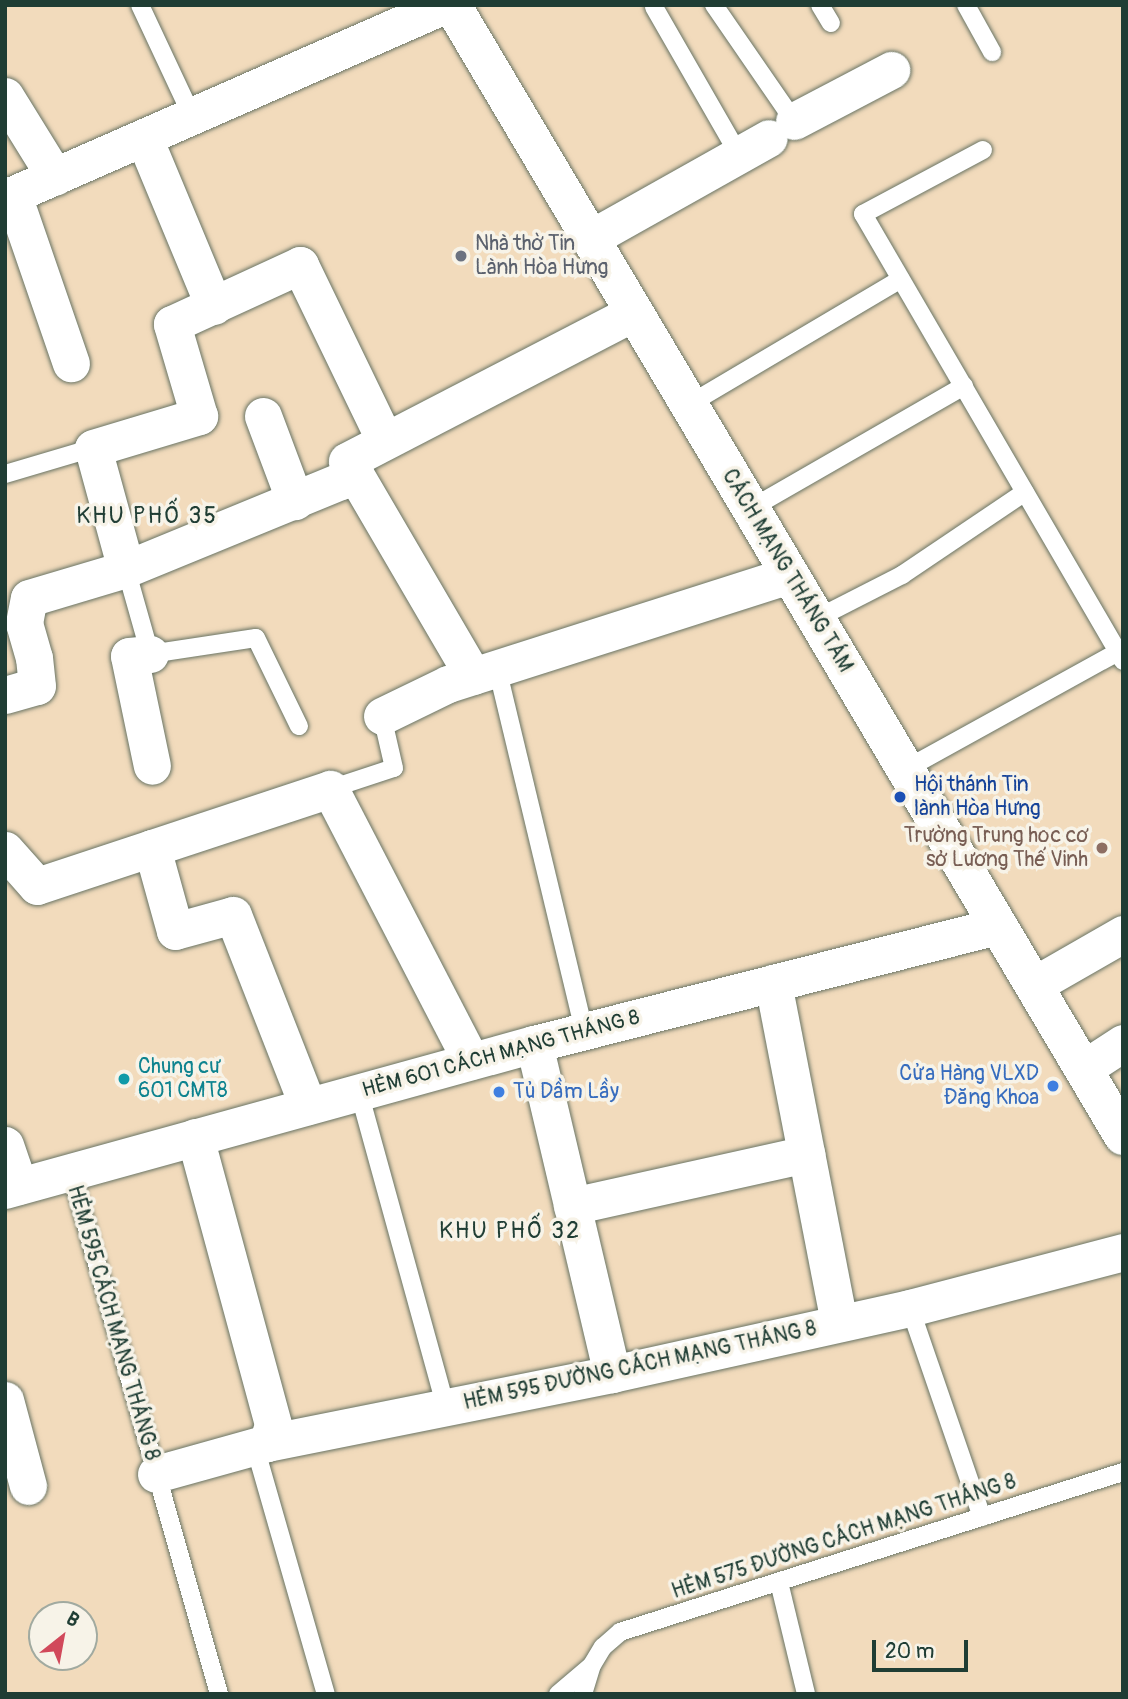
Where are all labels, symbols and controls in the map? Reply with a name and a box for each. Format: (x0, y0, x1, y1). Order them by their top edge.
place label: Nhà thờ Tin Lành Hòa Hưng (475, 231, 608, 281)
marker: Nhà thờ Tin Lành Hòa Hưng (453, 248, 469, 264)
street label: CÁCH MẠNG THÁNG TÁM (716, 465, 858, 677)
district label: KHU PHỐ 35 (77, 502, 217, 530)
place label: Hội thánh Tin lành Hòa Hưng (914, 772, 1041, 822)
marker: Hội thánh Tin lành Hòa Hưng (892, 789, 908, 805)
place label: Trường Trung học cơ sở Lương Thế Vinh (904, 823, 1088, 873)
marker: Trường Trung học cơ sở Lương Thế Vinh (1094, 840, 1110, 856)
street label: HẺM 601 CÁCH MẠNG THÁNG 8 (360, 1005, 642, 1103)
place label: Chung cư 601 CMT8 (138, 1054, 228, 1104)
place label: Cửa Hàng VLXD Đăng Khoa (899, 1061, 1039, 1111)
marker: Chung cư 601 CMT8 (116, 1071, 132, 1087)
marker: Cửa Hàng VLXD Đăng Khoa (1045, 1078, 1061, 1094)
place label: Tủ Dầm Lầy (513, 1079, 619, 1105)
marker: Tủ Dầm Lầy (491, 1084, 507, 1100)
street label: HẺM 595 CÁCH MẠNG THÁNG 8 (62, 1183, 164, 1463)
district label: KHU PHỐ 32 (440, 1217, 580, 1245)
street label: HẺM 595 ĐƯỜNG CÁCH MẠNG THÁNG 8 (461, 1316, 819, 1416)
street label: HẺM 575 ĐƯỜNG CÁCH MẠNG THÁNG 8 (669, 1469, 1019, 1605)
north arrow (28, 1601, 98, 1671)
text: B (62, 1607, 84, 1633)
scale bar (876, 1626, 972, 1670)
text: 20 m (885, 1638, 934, 1665)

